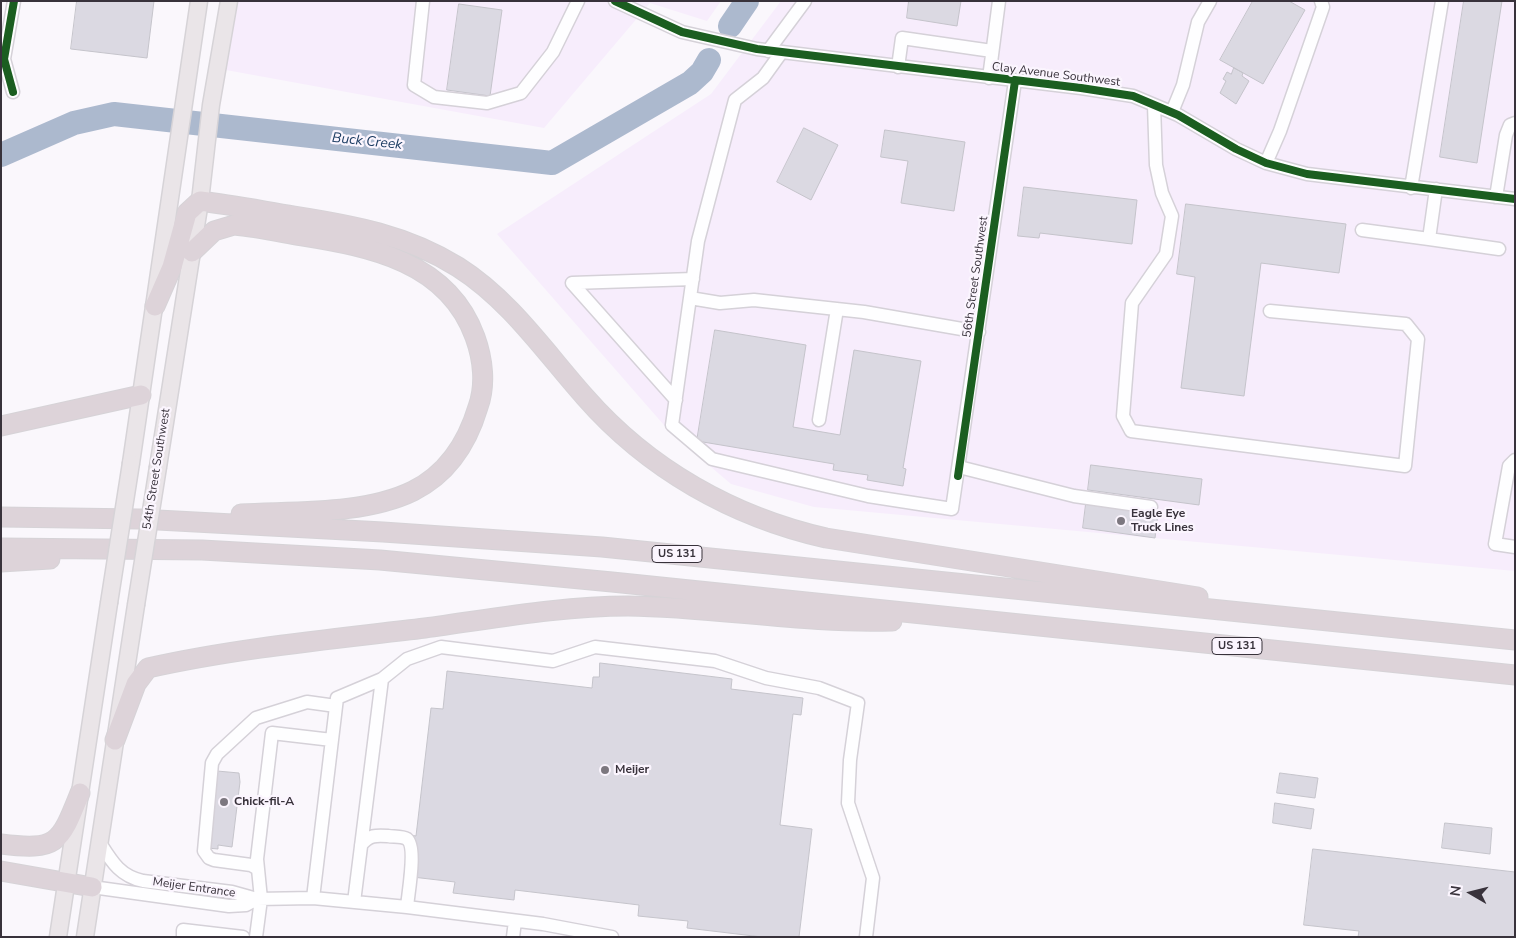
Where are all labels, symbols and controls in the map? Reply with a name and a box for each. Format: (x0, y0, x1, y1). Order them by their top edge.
street label: Clay Avenue Southwest (991, 60, 1121, 90)
water label: Buck Creek (331, 130, 403, 154)
street label: 56th Street Southwest (960, 215, 992, 339)
street label: 54th Street Southwest (140, 407, 174, 531)
place label: Eagle Eye Truck Lines (1131, 507, 1194, 535)
marker: Eagle Eye Truck Lines (1115, 515, 1127, 527)
road number: US 131 (652, 546, 702, 562)
road number: US 131 (1212, 637, 1262, 654)
place label: Meijer (615, 763, 649, 777)
marker: Meijer (599, 764, 611, 776)
place label: Chick-fil-A (234, 795, 294, 809)
marker: Chick-fil-A (218, 796, 230, 808)
north arrow (1446, 868, 1496, 918)
street label: Meijer Entrance (152, 875, 236, 901)
text: N (1446, 884, 1466, 897)

